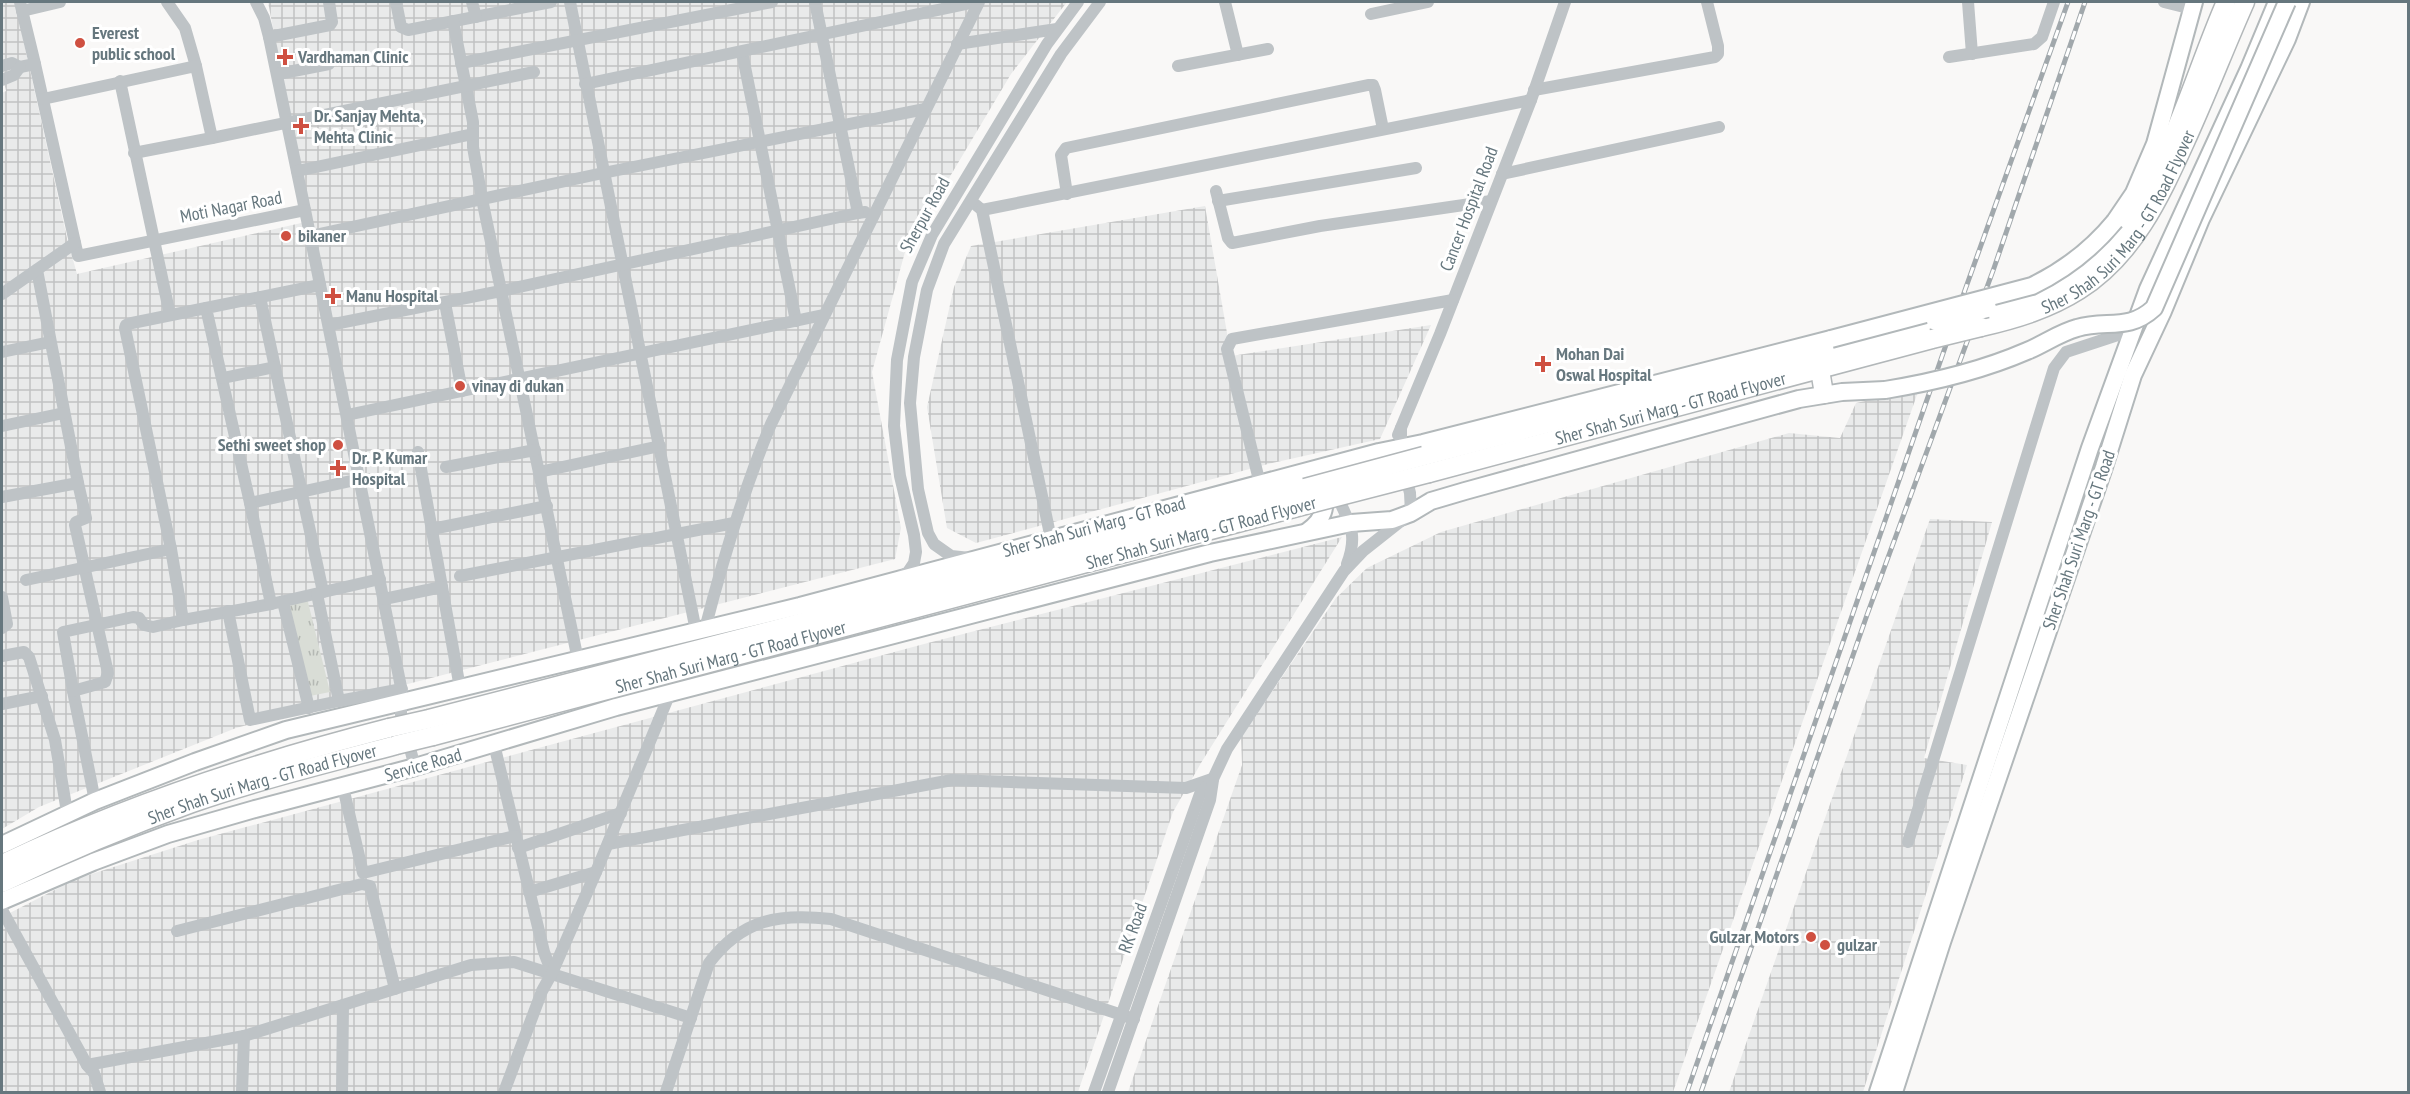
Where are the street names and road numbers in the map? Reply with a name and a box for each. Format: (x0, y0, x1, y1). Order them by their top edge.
street label: Sher Shah Suri Marg - GT Road Flyover (2038, 126, 2200, 319)
street label: Cancer Hospital Road (1434, 143, 1503, 274)
street label: Sherpur Road (894, 173, 955, 257)
street label: Moti Nagar Road (178, 185, 284, 228)
street label: Sher Shah Suri Marg - GT Road Flyover (1553, 366, 1788, 450)
street label: Sher Shah Suri Marg - GT Road (2037, 447, 2120, 633)
street label: Sher Shah Suri Marg - GT Road (1000, 491, 1188, 562)
street label: Sher Shah Suri Marg - GT Road Flyover (1083, 491, 1319, 574)
street label: Sher Shah Suri Marg - GT Road Flyover (613, 615, 848, 698)
street label: Sher Shah Suri Marg - GT Road Flyover (145, 739, 379, 829)
street label: Service Road (382, 743, 464, 786)
street label: RK Road (1113, 900, 1152, 956)

